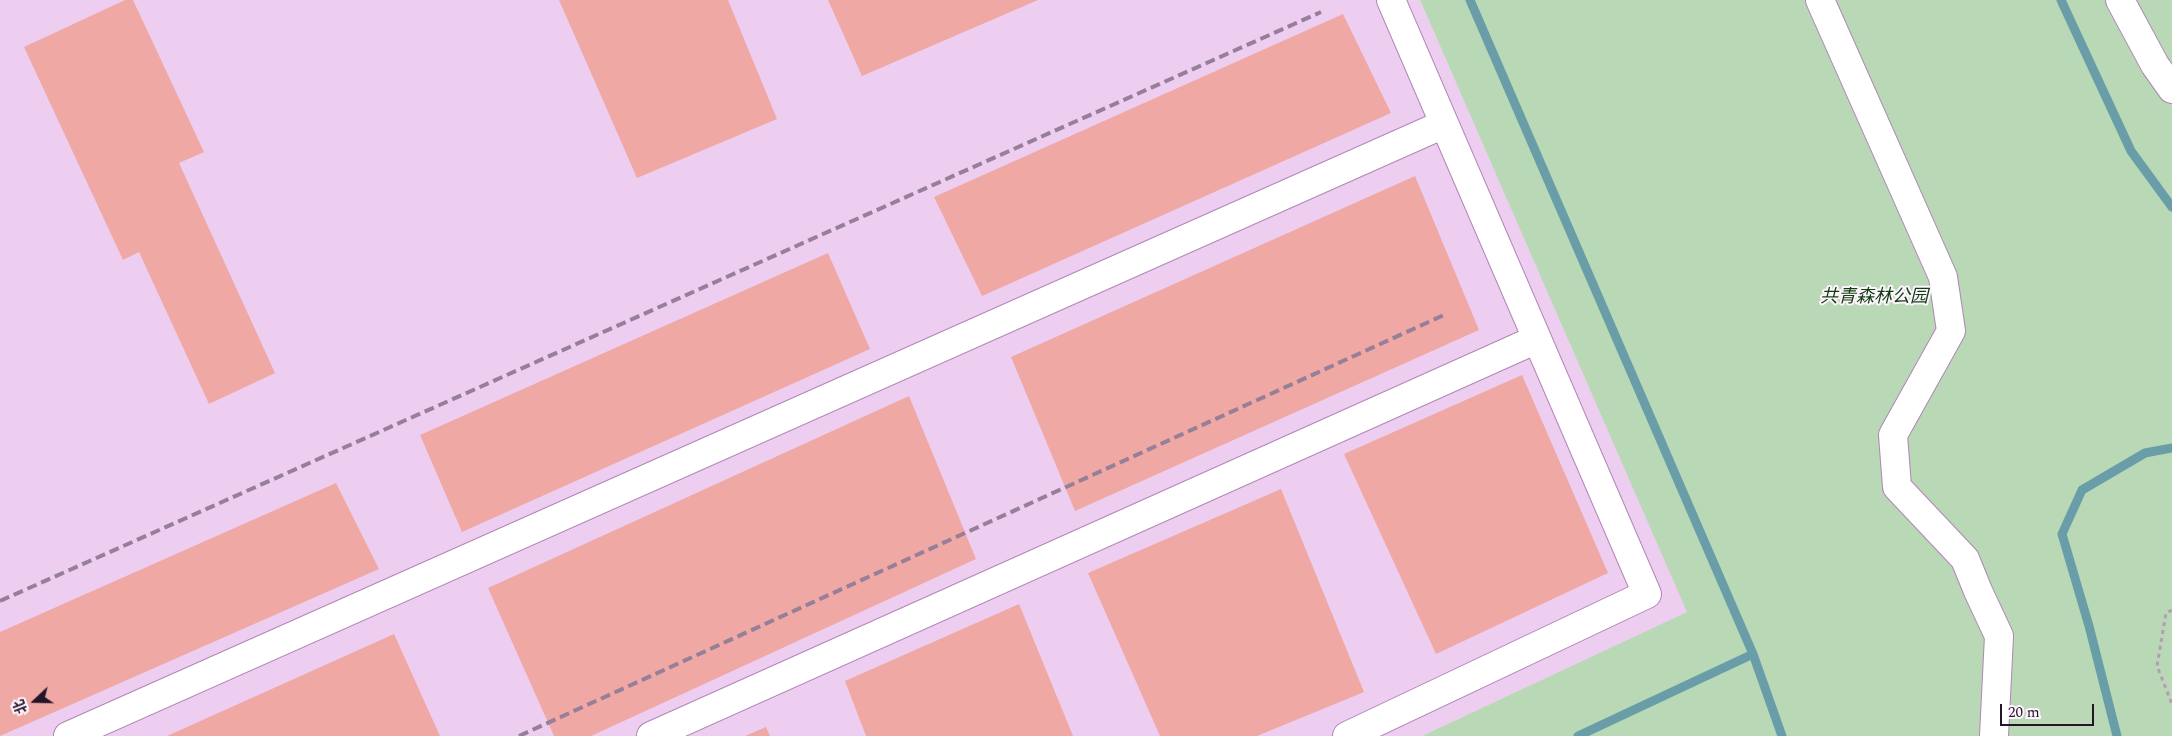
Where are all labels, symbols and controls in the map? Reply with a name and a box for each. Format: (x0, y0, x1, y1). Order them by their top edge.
park label: 共青森林公园 (1820, 287, 1928, 309)
north arrow (10, 676, 60, 726)
scale bar (2002, 694, 2096, 726)
text: 北 (8, 696, 33, 717)
text: 20 m (2008, 701, 2040, 724)

